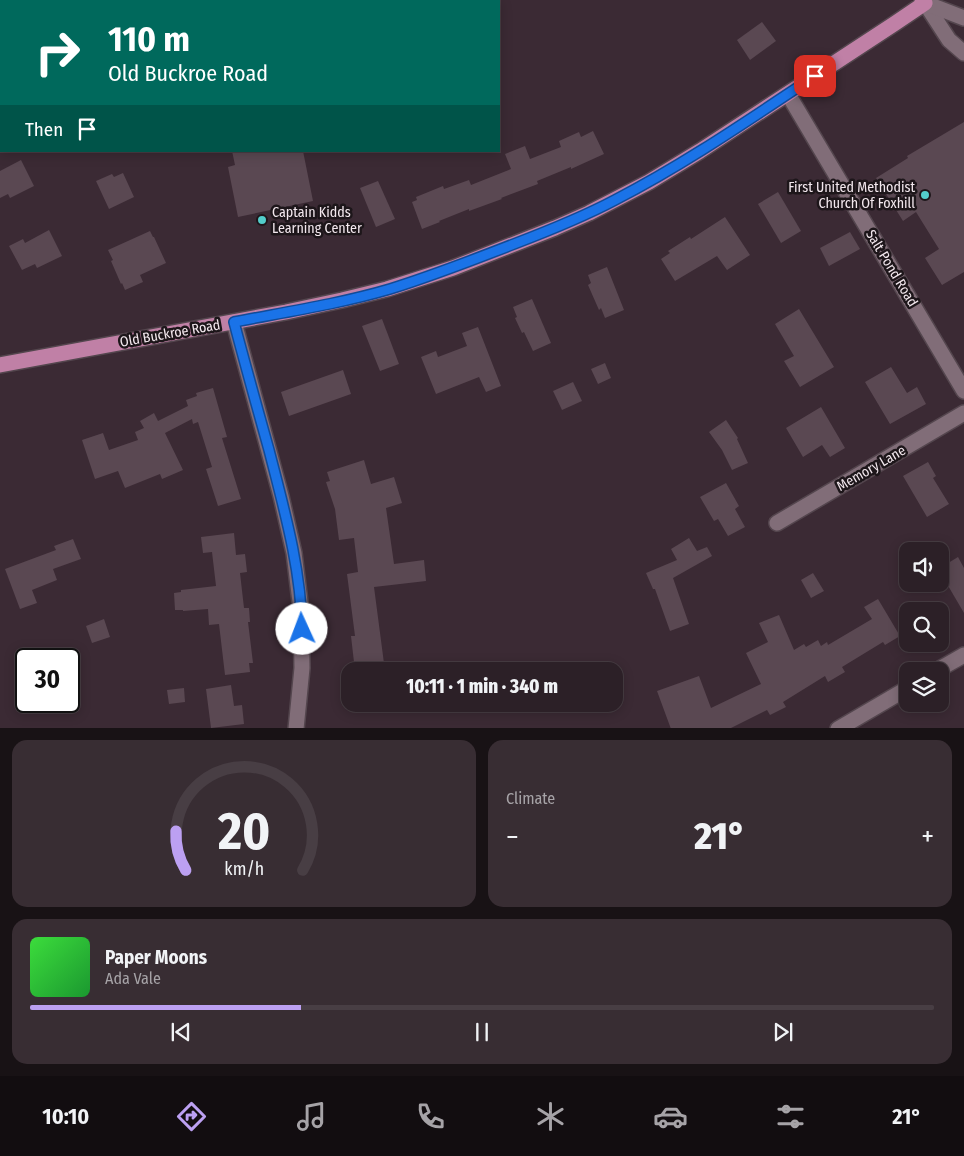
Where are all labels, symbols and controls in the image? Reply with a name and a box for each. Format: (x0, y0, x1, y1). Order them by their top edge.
text: 110 m (108, 18, 190, 60)
icon: right (25, 20, 90, 85)
pin (794, 55, 836, 97)
text: Old Buckroe Road (108, 60, 268, 87)
icon: arrive (801, 62, 829, 90)
icon: arrive (73, 115, 101, 143)
text: Then (25, 118, 63, 141)
place label: First United Methodist Church Of Foxhill (788, 179, 915, 212)
marker: First United Methodist Church Of Foxhill (919, 189, 931, 201)
place label: Captain Kidds Learning Center (272, 204, 362, 237)
marker: Captain Kidds Learning Center (256, 214, 268, 226)
street label: Salt Pond Road (862, 227, 921, 310)
street label: Old Buckroe Road (118, 316, 222, 351)
street label: Memory Lane (834, 442, 909, 495)
map controls (899, 542, 949, 712)
button: sound (899, 542, 949, 592)
position arrow (275, 602, 327, 654)
button: search (899, 602, 949, 652)
speed limit sign: 30 (15, 648, 80, 713)
button: layers (899, 662, 949, 712)
text: 10:11 · 1 min · 340 m (406, 675, 558, 698)
text: Climate (506, 789, 555, 808)
text: 20 (217, 800, 270, 863)
text: 21° (694, 813, 746, 859)
text: − (506, 820, 519, 853)
text: + (921, 820, 934, 853)
text: km/h (224, 858, 264, 880)
text: Paper Moons (105, 946, 207, 969)
text: Ada Vale (105, 969, 161, 988)
icon: previous (167, 1018, 195, 1046)
icon: pause (468, 1018, 496, 1046)
icon: next (769, 1018, 797, 1046)
icon: directions (174, 1099, 209, 1134)
icon: music (294, 1099, 329, 1134)
icon: phone (413, 1099, 448, 1134)
icon: climate (533, 1099, 568, 1134)
icon: car (653, 1099, 688, 1134)
icon: filters (773, 1099, 808, 1134)
text: 10:10 (42, 1103, 89, 1130)
text: 21° (892, 1103, 922, 1130)

